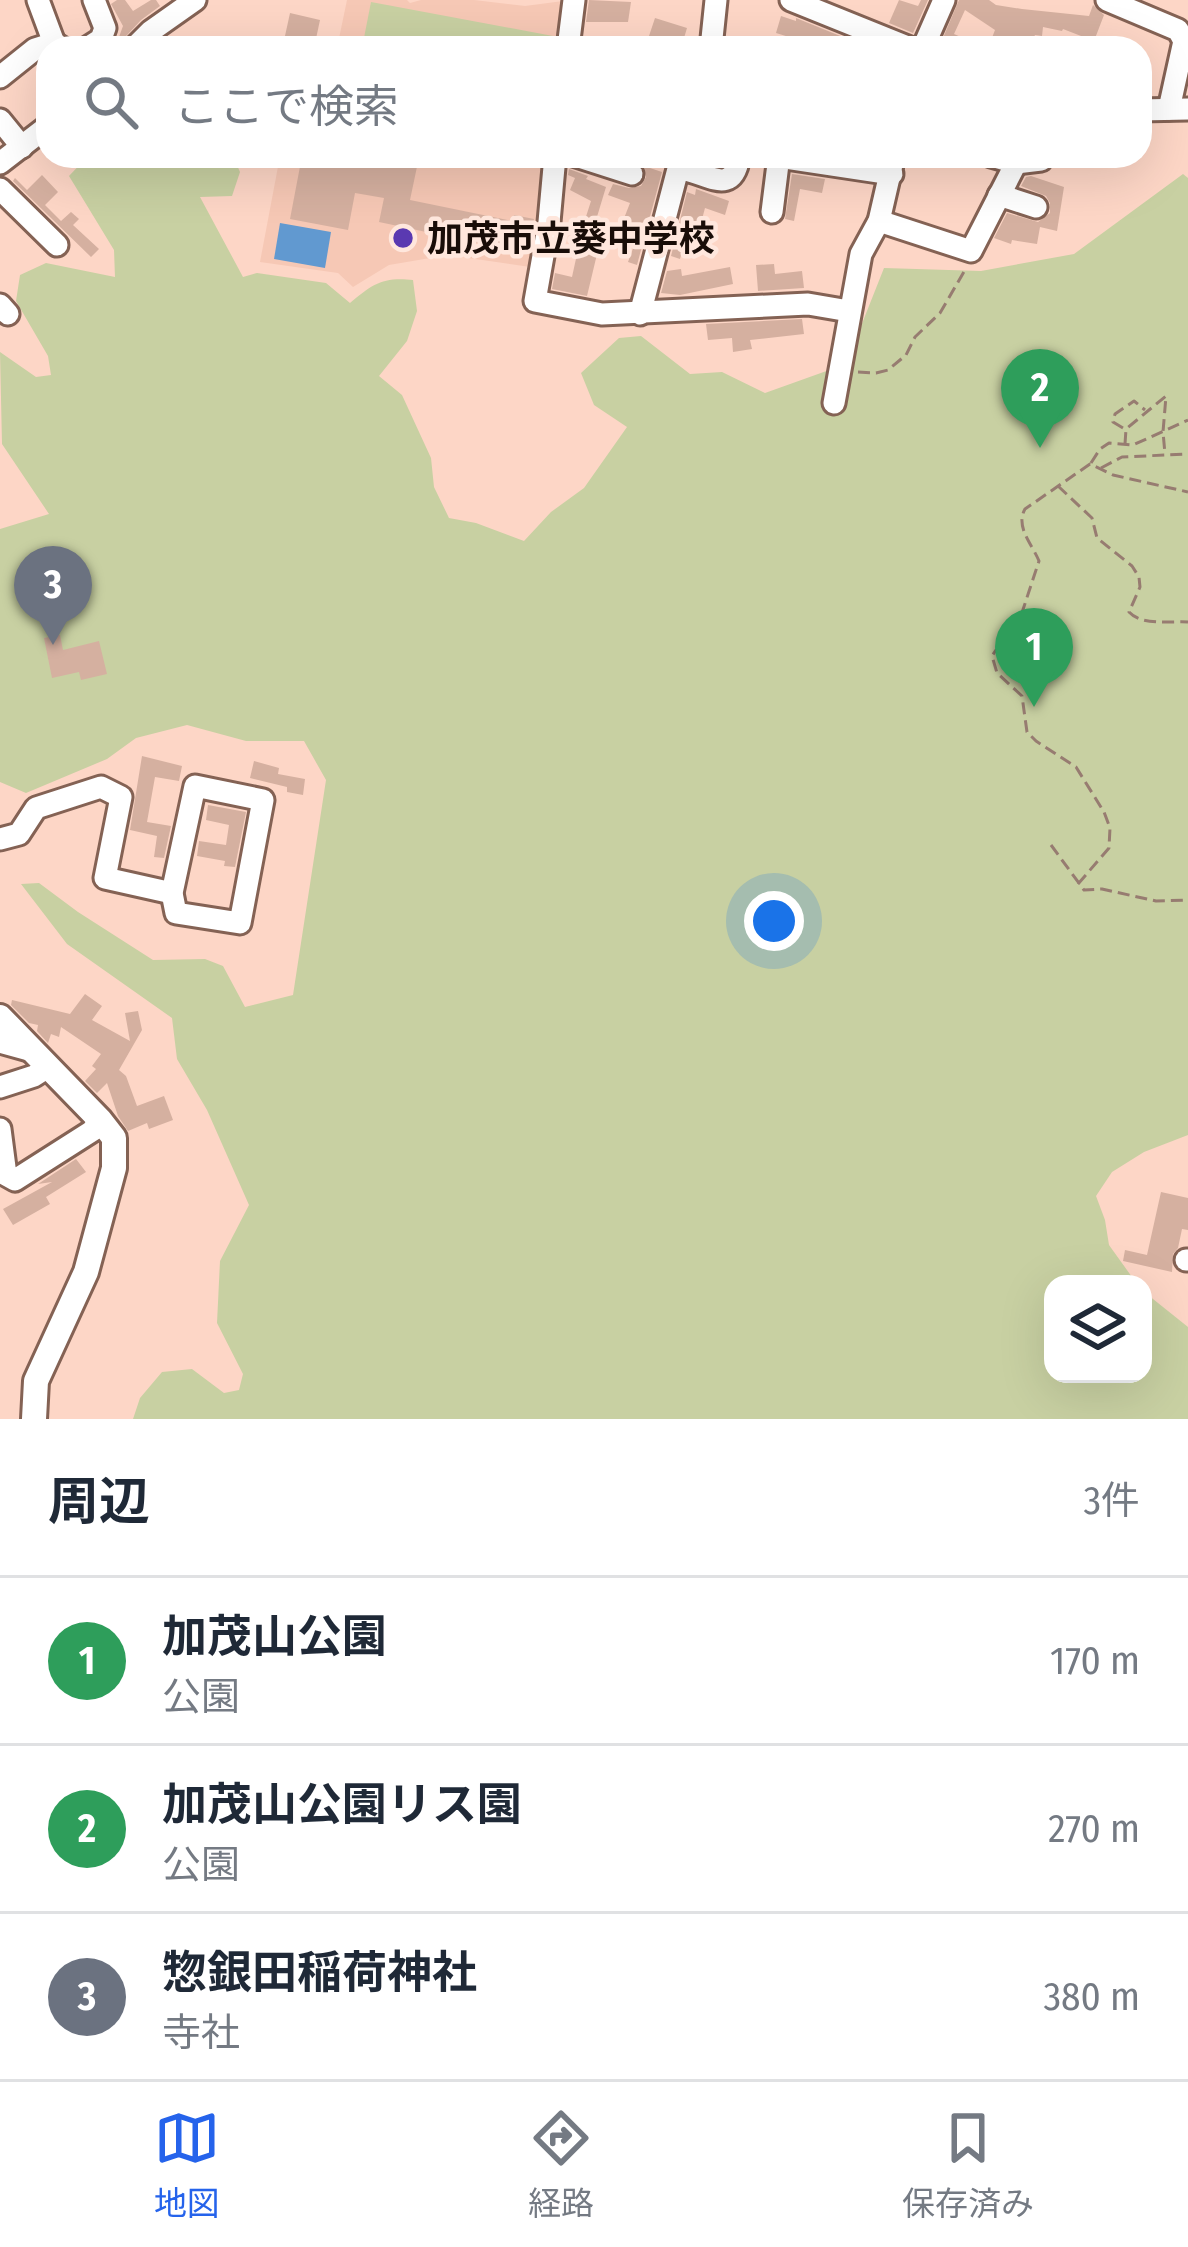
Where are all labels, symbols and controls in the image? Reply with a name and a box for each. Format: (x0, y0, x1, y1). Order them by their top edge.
search box (36, 36, 1152, 168)
icon: search (78, 69, 144, 135)
text: ここで検索 (174, 80, 399, 134)
place label: 加茂市立葵中学校 (427, 217, 715, 261)
marker: 加茂市立葵中学校 (390, 225, 416, 251)
pin: 2 (1001, 349, 1079, 448)
pin: 3 (14, 546, 92, 645)
pin: 1 (995, 608, 1073, 707)
your location (744, 891, 804, 951)
map controls (1044, 1275, 1152, 1383)
button: layers (1044, 1275, 1152, 1383)
text: 周辺 (48, 1471, 150, 1533)
text: 3件 (1083, 1478, 1140, 1524)
text: 加茂山公園 (162, 1610, 387, 1664)
text: 1 (79, 1638, 95, 1684)
text: 170 m (1050, 1638, 1140, 1684)
text: 公園 (162, 1674, 240, 1720)
text: 加茂山公園リス園 (162, 1778, 522, 1832)
text: 2 (78, 1806, 96, 1852)
text: 270 m (1048, 1806, 1140, 1852)
text: 公園 (162, 1842, 240, 1888)
text: 惣銀田稲荷神社 (162, 1946, 477, 2000)
text: 3 (78, 1974, 96, 2020)
text: 380 m (1043, 1974, 1140, 2020)
text: 寺社 (162, 2010, 240, 2056)
tab: 地図 (154, 2105, 220, 2225)
tab: 経路 (528, 2105, 594, 2225)
tab: 保存済み (902, 2105, 1034, 2225)

